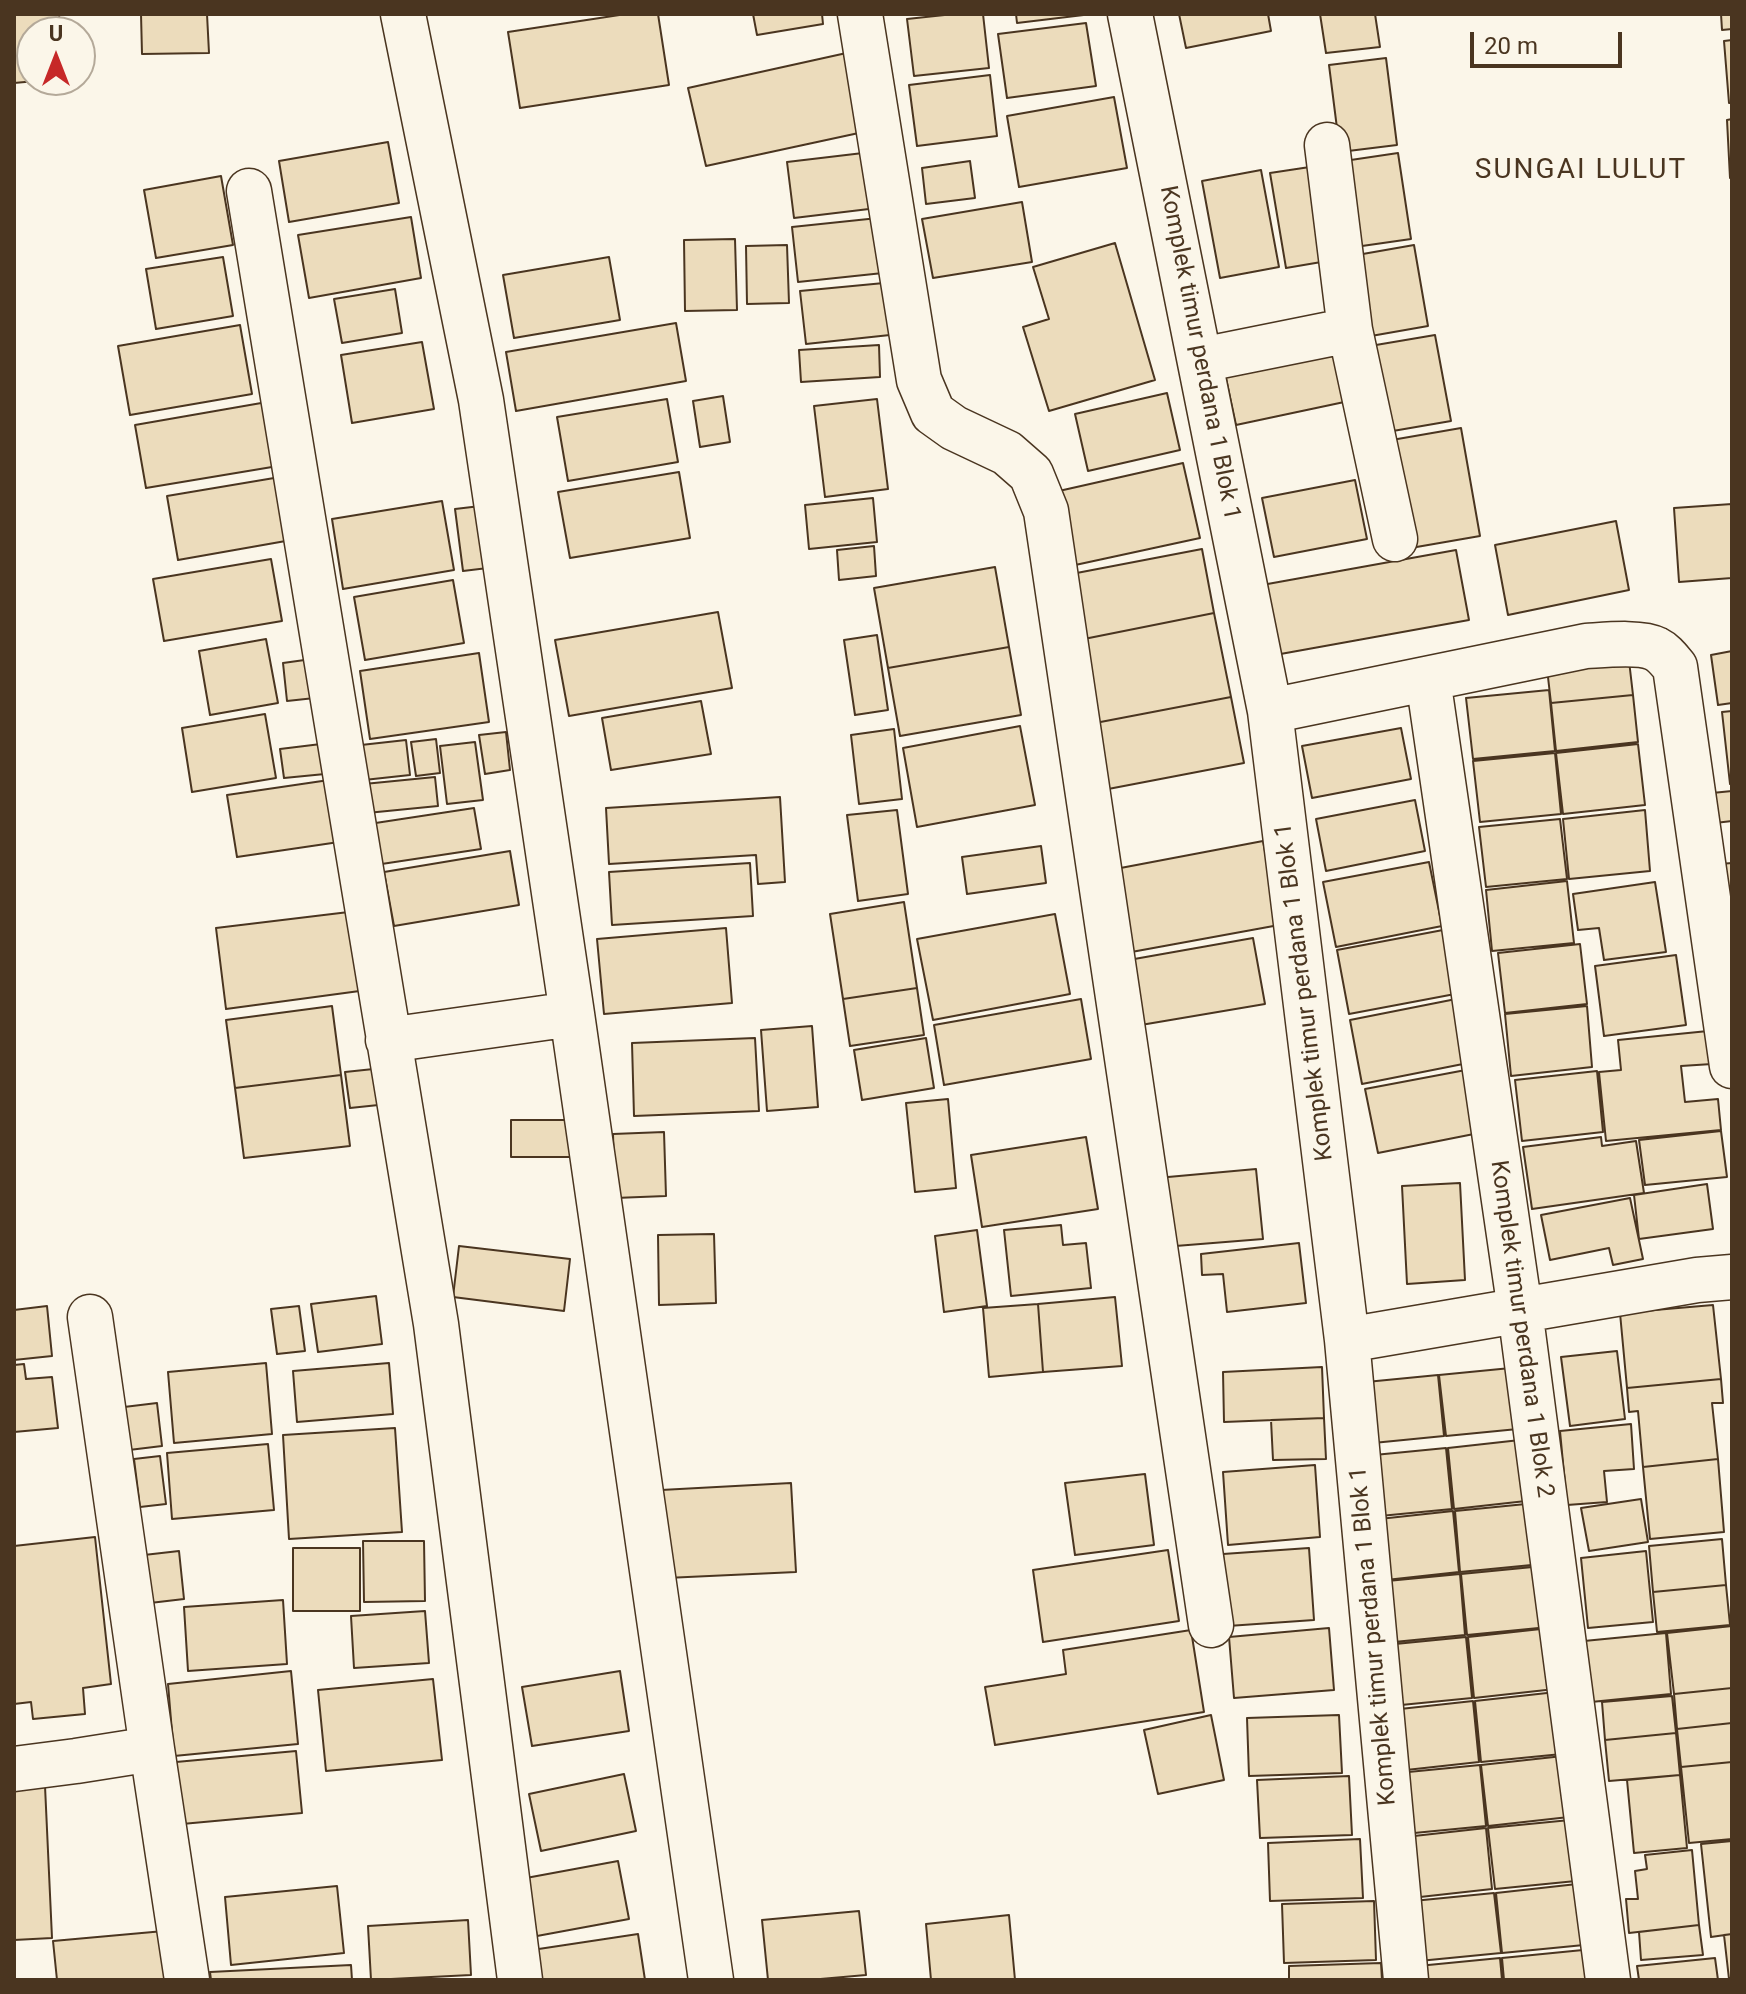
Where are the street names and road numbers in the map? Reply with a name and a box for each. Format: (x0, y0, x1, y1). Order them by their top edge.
street label: Komplek timur perdana 1 Blok 1 (1152, 183, 1246, 523)
street label: Komplek timur perdana 1 Blok 1 (1270, 821, 1340, 1163)
street label: Komplek timur perdana 1 Blok 2 (1483, 1159, 1559, 1499)
street label: Komplek timur perdana 1 Blok 1 (1345, 1465, 1403, 1807)

